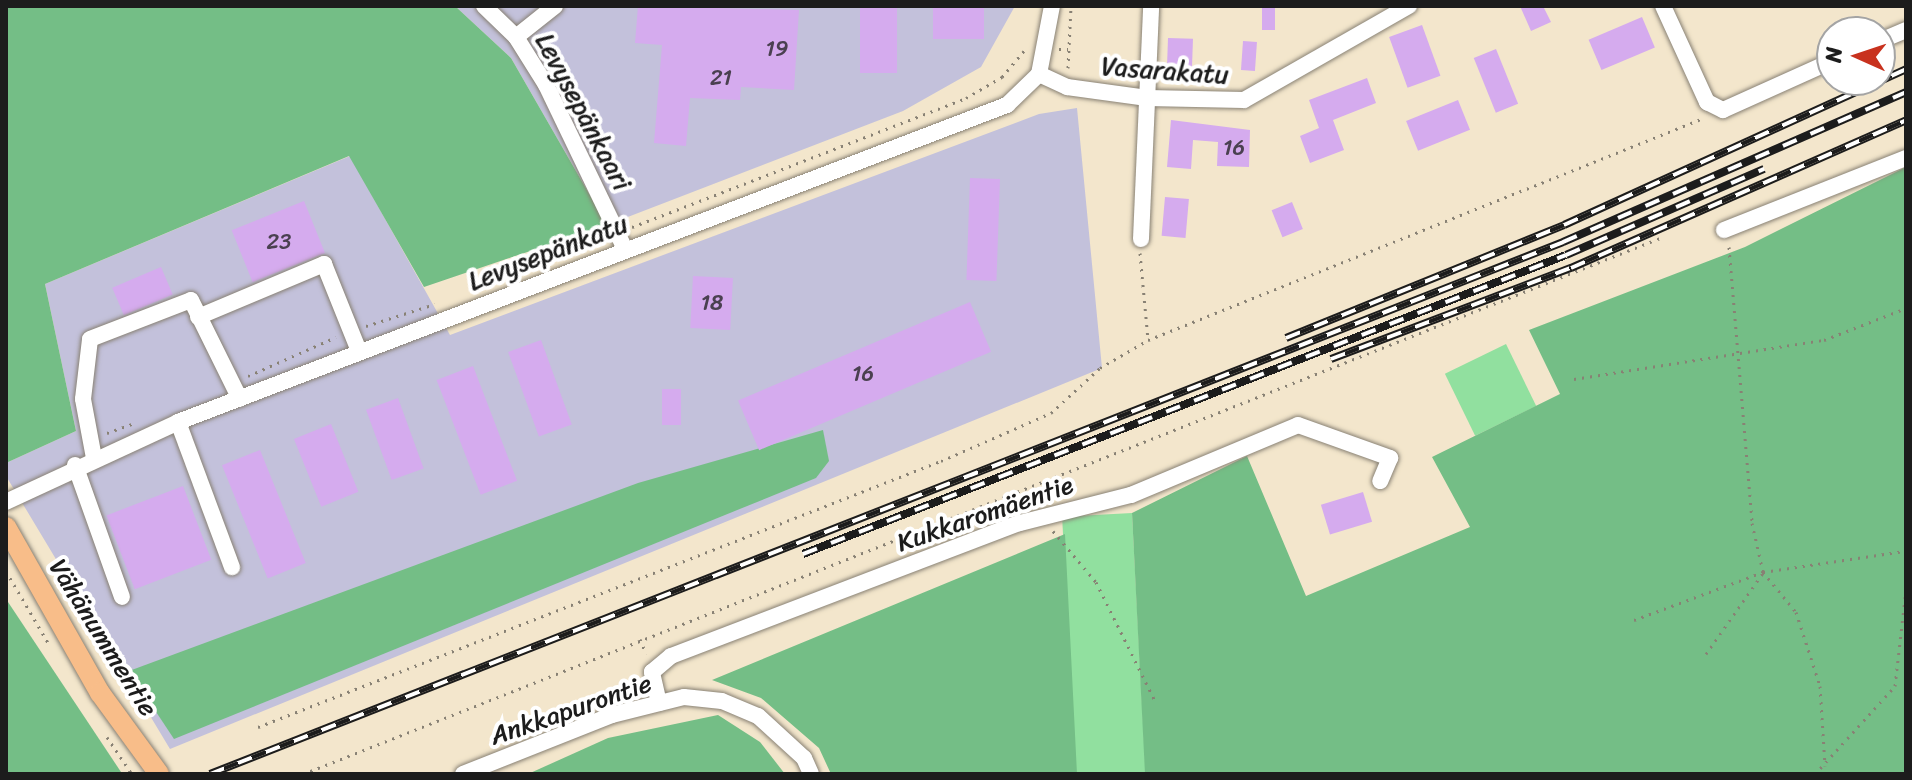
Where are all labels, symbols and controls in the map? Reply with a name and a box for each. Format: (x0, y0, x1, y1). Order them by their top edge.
north arrow (1816, 16, 1896, 96)
street label: Levysepänkaari (528, 28, 638, 196)
house number: 19 (766, 36, 788, 62)
text: N (1814, 46, 1853, 63)
street label: Vasarakatu (1100, 51, 1230, 91)
house number: 21 (710, 65, 732, 91)
house number: 16 (1223, 135, 1245, 161)
street label: Levysepänkatu (464, 208, 632, 298)
house number: 23 (267, 229, 291, 255)
house number: 18 (701, 290, 723, 316)
house number: 16 (852, 361, 874, 387)
street label: Kukkaromäentie (893, 469, 1077, 559)
street label: Vähänummentie (42, 554, 164, 722)
street label: Ankkapurontie (486, 668, 656, 752)

